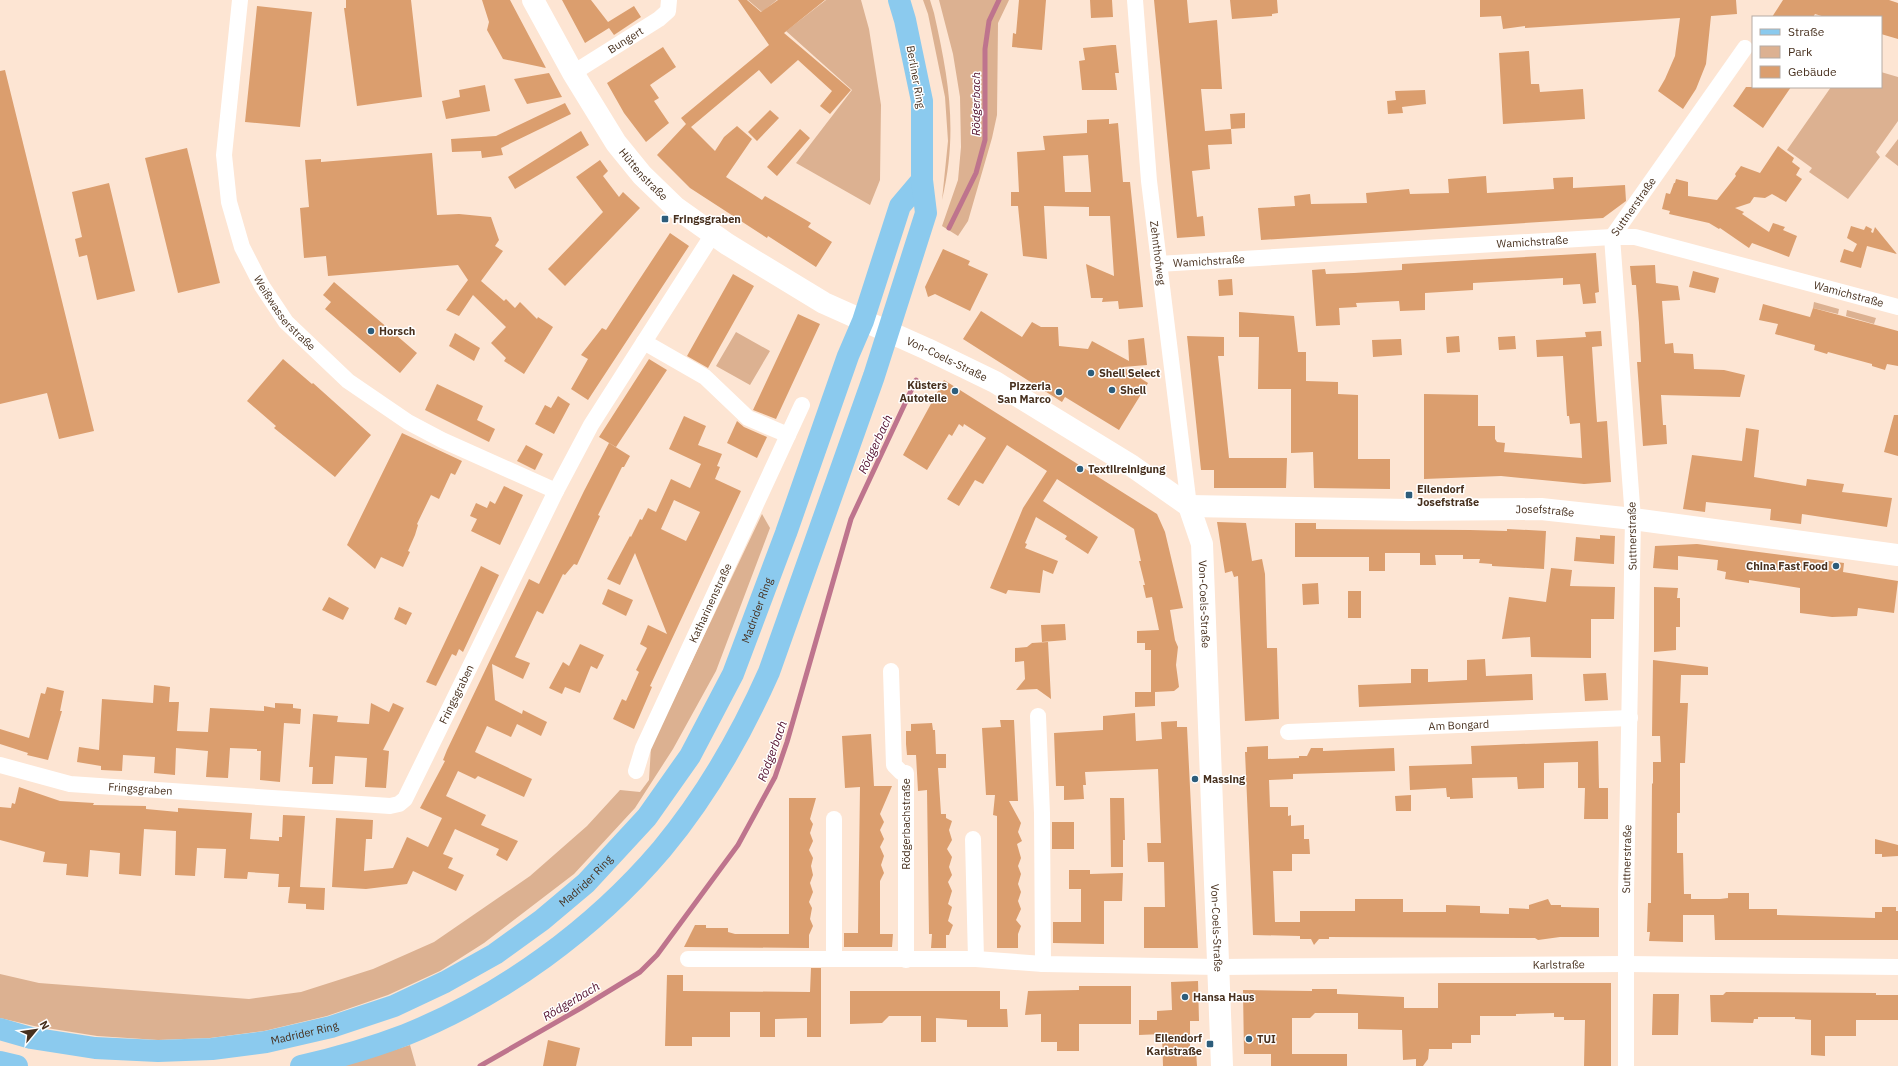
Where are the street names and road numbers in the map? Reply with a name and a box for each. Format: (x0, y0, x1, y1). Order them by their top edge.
street label: Bungert (605, 24, 646, 56)
street label: Berliner Ring (904, 44, 928, 110)
street label: Hüttenstraße (616, 145, 671, 203)
street label: Suttnerstraße (1608, 174, 1659, 239)
street label: Zehnthofweg (1147, 220, 1169, 286)
street label: Wamichstraße (1496, 233, 1569, 251)
street label: Wamichstraße (1173, 252, 1245, 270)
street label: Weißwasserstraße (251, 273, 319, 353)
street label: Wamichstraße (1812, 278, 1885, 310)
street label: Von-Coels-Straße (904, 334, 990, 384)
street label: Josefstraße (1515, 502, 1575, 520)
street label: Suttnerstraße (1624, 502, 1640, 570)
street label: Von-Coels-Straße (1196, 560, 1213, 648)
street label: Katharinenstraße (686, 561, 735, 645)
street label: Madrider Ring (738, 575, 776, 645)
street label: Fringsgraben (436, 662, 477, 726)
street label: Am Bongard (1428, 717, 1490, 733)
street label: Rödgerbachstraße (899, 778, 913, 870)
street label: Fringsgraben (108, 780, 173, 798)
street label: Suttnerstraße (1619, 824, 1634, 894)
street label: Madrider Ring (556, 852, 615, 910)
street label: Von-Coels-Straße (1208, 884, 1225, 972)
street label: Karlstraße (1533, 957, 1585, 972)
street label: Madrider Ring (269, 1018, 340, 1048)

